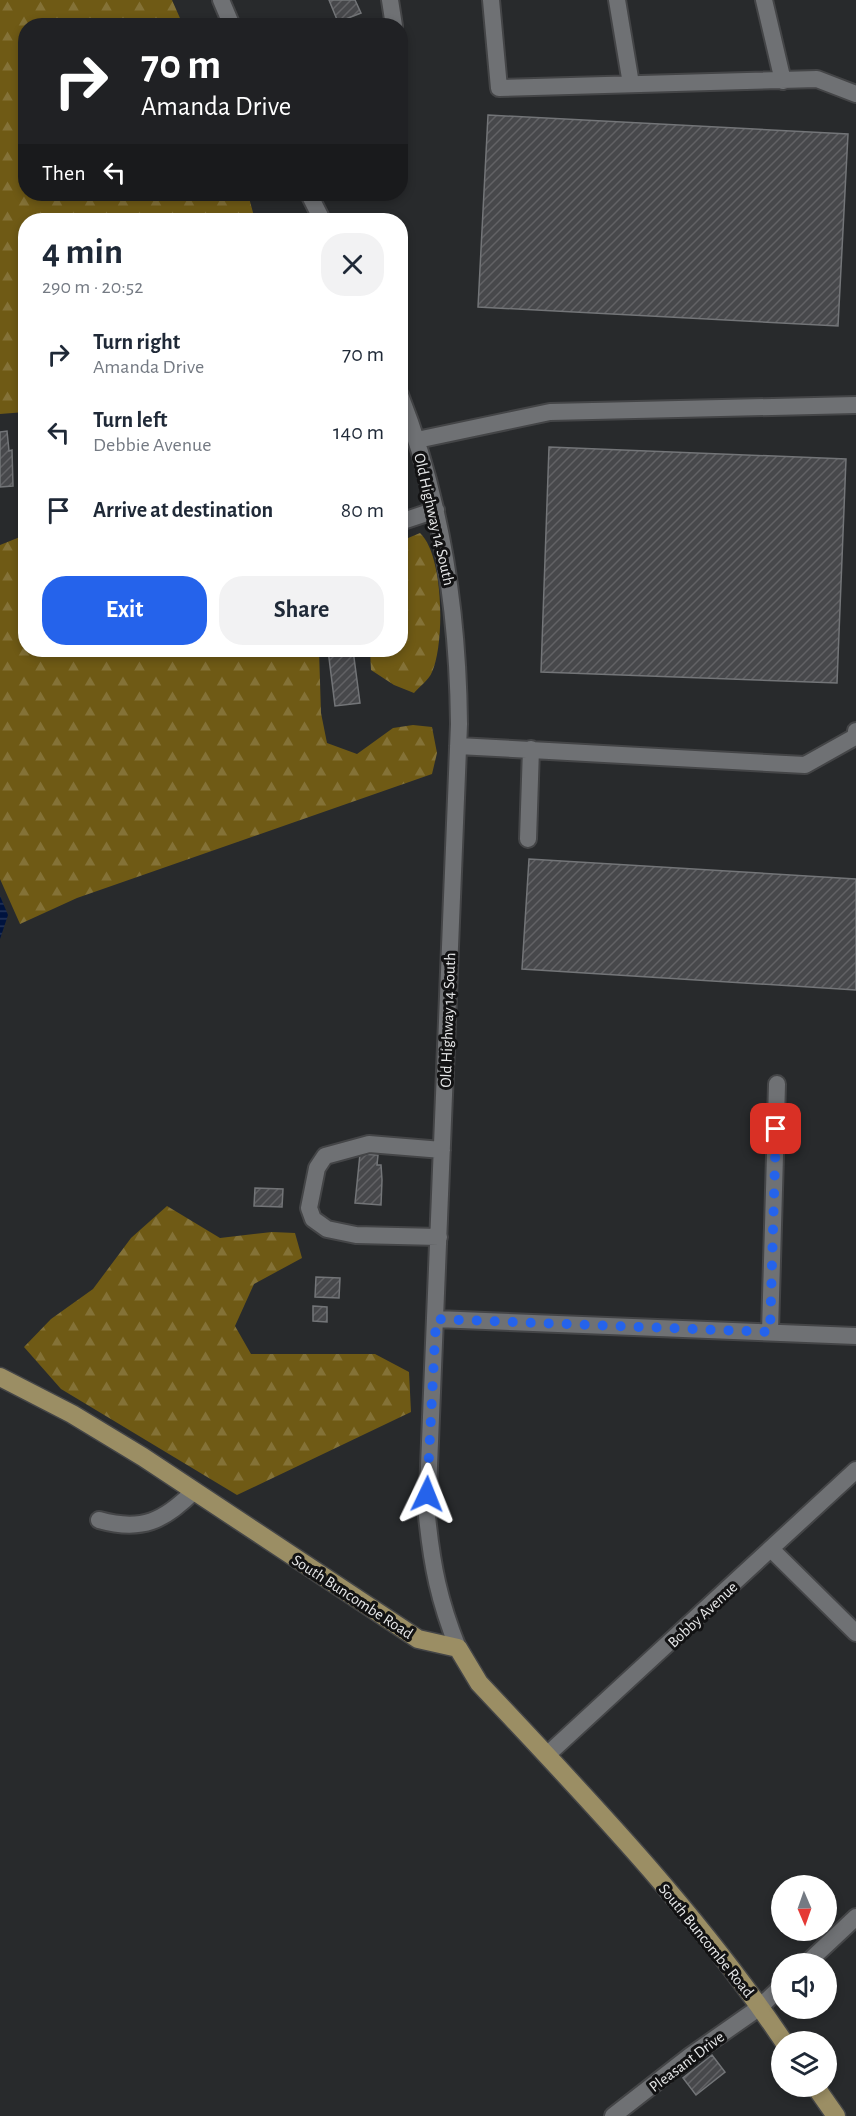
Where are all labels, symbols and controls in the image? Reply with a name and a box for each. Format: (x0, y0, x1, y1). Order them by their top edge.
icon: right (42, 42, 120, 120)
text: 70 m (141, 44, 221, 86)
text: Amanda Drive (141, 93, 291, 120)
icon: left (98, 156, 131, 189)
text: Then (42, 162, 86, 184)
button: close (321, 233, 384, 296)
text: 4 min (42, 234, 123, 270)
text: 290 m · 20:52 (42, 277, 143, 297)
text: Turn right (93, 331, 180, 353)
icon: right (42, 338, 75, 371)
text: 70 m (342, 343, 384, 365)
text: Amanda Drive (93, 357, 204, 377)
text: Turn left (93, 409, 167, 431)
icon: left (42, 416, 75, 449)
text: 140 m (333, 421, 384, 443)
text: Debbie Avenue (93, 435, 211, 455)
street label: Old Highway 14 South (410, 451, 457, 587)
icon: arrive (42, 494, 75, 527)
text: Arrive at destination (93, 499, 273, 521)
text: 80 m (341, 499, 384, 521)
button: Exit (42, 576, 207, 645)
button: Share (219, 576, 384, 645)
street label: Old Highway 14 South (438, 952, 459, 1088)
pin (750, 1103, 801, 1154)
icon: arrive (759, 1112, 792, 1145)
position arrow (395, 1462, 459, 1526)
street label: South Buncombe Road (289, 1552, 416, 1642)
street label: Bobby Avenue (665, 1579, 741, 1652)
north arrow (771, 1875, 837, 1941)
map controls (771, 1875, 837, 2097)
street label: South Buncombe Road (656, 1881, 757, 2000)
button: sound (771, 1953, 837, 2019)
street label: Pleasant Drive (646, 2028, 727, 2095)
button: layers (771, 2031, 837, 2097)

